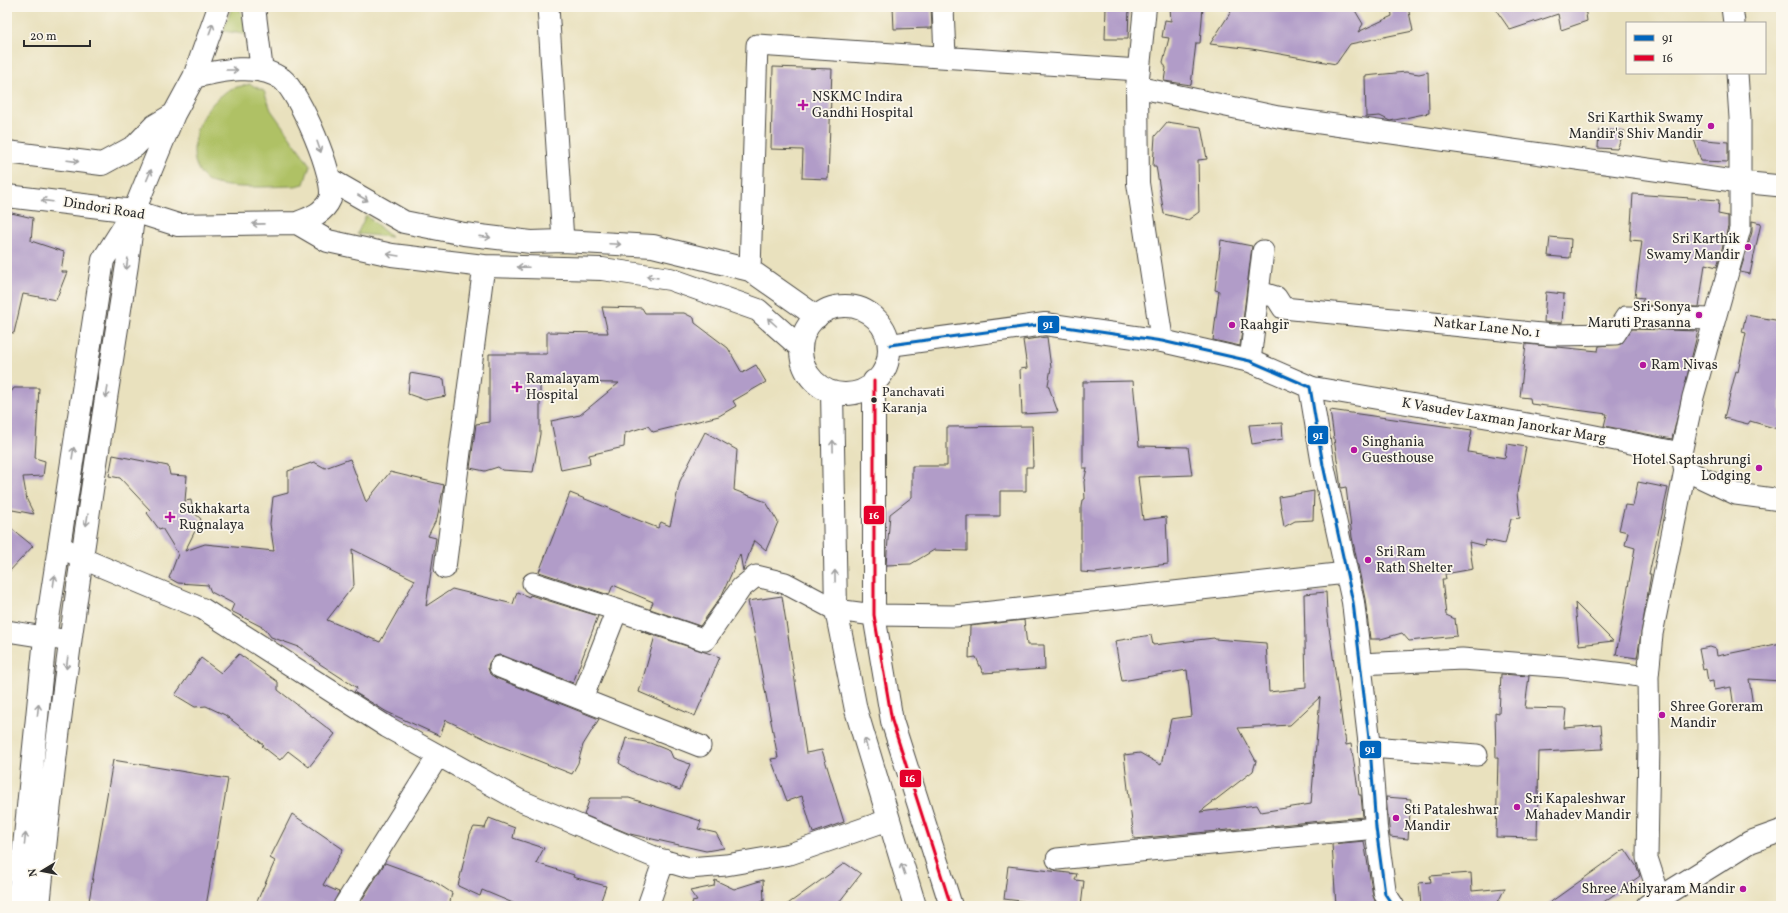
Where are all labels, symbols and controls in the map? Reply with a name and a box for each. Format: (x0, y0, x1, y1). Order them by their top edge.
scale bar (24, 22, 90, 48)
legend (1626, 22, 1766, 74)
one-way arrow (207, 23, 215, 35)
text: 20 m (30, 29, 57, 45)
text: 91 (1662, 31, 1673, 47)
text: 16 (1662, 51, 1673, 67)
one-way arrow (225, 66, 238, 74)
place label: NSKMC Indira Gandhi Hospital (812, 88, 913, 123)
marker: NSKMC Indira Gandhi Hospital (797, 99, 809, 111)
place label: Sri Karthik Swamy Mandir's Shiv Mandir (1569, 109, 1703, 144)
marker: Sri Karthik Swamy Mandir's Shiv Mandir (1706, 121, 1716, 131)
one-way arrow (316, 141, 324, 153)
one-way arrow (67, 157, 80, 165)
one-way arrow (145, 170, 153, 182)
street label: Dindori Road (62, 193, 146, 225)
one-way arrow (357, 195, 369, 203)
one-way arrow (41, 197, 54, 204)
one-way arrow (252, 220, 265, 228)
place label: Sri Karthik Swamy Mandir (1646, 230, 1740, 265)
one-way arrow (479, 233, 492, 241)
one-way arrow (608, 240, 621, 247)
marker: Sri Karthik Swamy Mandir (1743, 242, 1753, 252)
one-way arrow (387, 251, 400, 259)
one-way arrow (124, 257, 131, 270)
one-way arrow (517, 264, 530, 271)
one-way arrow (646, 273, 659, 281)
place label: Sri Sonya Maruti Prasanna (1588, 298, 1691, 333)
marker: Sri Sonya Maruti Prasanna (1694, 310, 1704, 320)
street label: Natkar Lane No. 1 (1433, 313, 1541, 343)
line badge: 91 (1037, 315, 1060, 334)
place label: Raahgir (1240, 316, 1289, 335)
one-way arrow (767, 317, 777, 327)
text: 91 (1043, 318, 1053, 333)
marker: Raahgir (1227, 320, 1237, 330)
place label: Ram Nivas (1651, 356, 1718, 375)
marker: Ram Nivas (1638, 360, 1648, 370)
place label: Ramalayam Hospital (526, 370, 600, 405)
marker: Ramalayam Hospital (511, 381, 523, 393)
place label: Panchavati Karanja (882, 384, 945, 418)
one-way arrow (102, 385, 110, 398)
street label: K Vasudev Laxman Janorkar Marg (1400, 394, 1608, 448)
marker: Panchavati Karanja (869, 395, 879, 405)
line badge: 91 (1307, 425, 1329, 445)
text: 91 (1313, 429, 1323, 444)
place label: Singhania Guesthouse (1362, 433, 1434, 468)
one-way arrow (829, 440, 837, 453)
marker: Singhania Guesthouse (1349, 445, 1359, 455)
one-way arrow (69, 446, 77, 459)
place label: Hotel Saptashrungi Lodging (1632, 451, 1751, 486)
marker: Hotel Saptashrungi Lodging (1754, 463, 1764, 473)
place label: Sukhakarta Rugnalaya (179, 500, 250, 535)
line badge: 16 (863, 505, 885, 525)
text: 16 (869, 509, 879, 524)
marker: Sukhakarta Rugnalaya (164, 511, 176, 523)
one-way arrow (83, 514, 91, 527)
place label: Sri Ram Rath Shelter (1376, 543, 1453, 578)
marker: Sri Ram Rath Shelter (1363, 555, 1373, 565)
one-way arrow (832, 570, 839, 583)
one-way arrow (50, 575, 58, 588)
one-way arrow (64, 656, 71, 669)
place label: Shree Goreram Mandir (1670, 698, 1763, 733)
one-way arrow (34, 704, 42, 717)
marker: Shree Goreram Mandir (1657, 710, 1667, 720)
one-way arrow (862, 738, 869, 751)
line badge: 91 (1359, 740, 1382, 759)
text: 91 (1365, 743, 1375, 758)
line badge: 16 (899, 769, 922, 788)
text: 16 (905, 772, 915, 787)
place label: Sri Kapaleshwar Mahadev Mandir (1525, 790, 1631, 825)
place label: Sti Pataleshwar Mandir (1404, 801, 1499, 836)
marker: Sri Kapaleshwar Mahadev Mandir (1512, 802, 1522, 812)
marker: Sti Pataleshwar Mandir (1391, 813, 1401, 823)
one-way arrow (21, 833, 28, 846)
north arrow (22, 851, 62, 891)
one-way arrow (899, 862, 906, 875)
text: N (26, 867, 42, 878)
place label: Shree Ahilyaram Mandir (1581, 880, 1735, 899)
marker: Shree Ahilyaram Mandir (1738, 884, 1748, 894)

